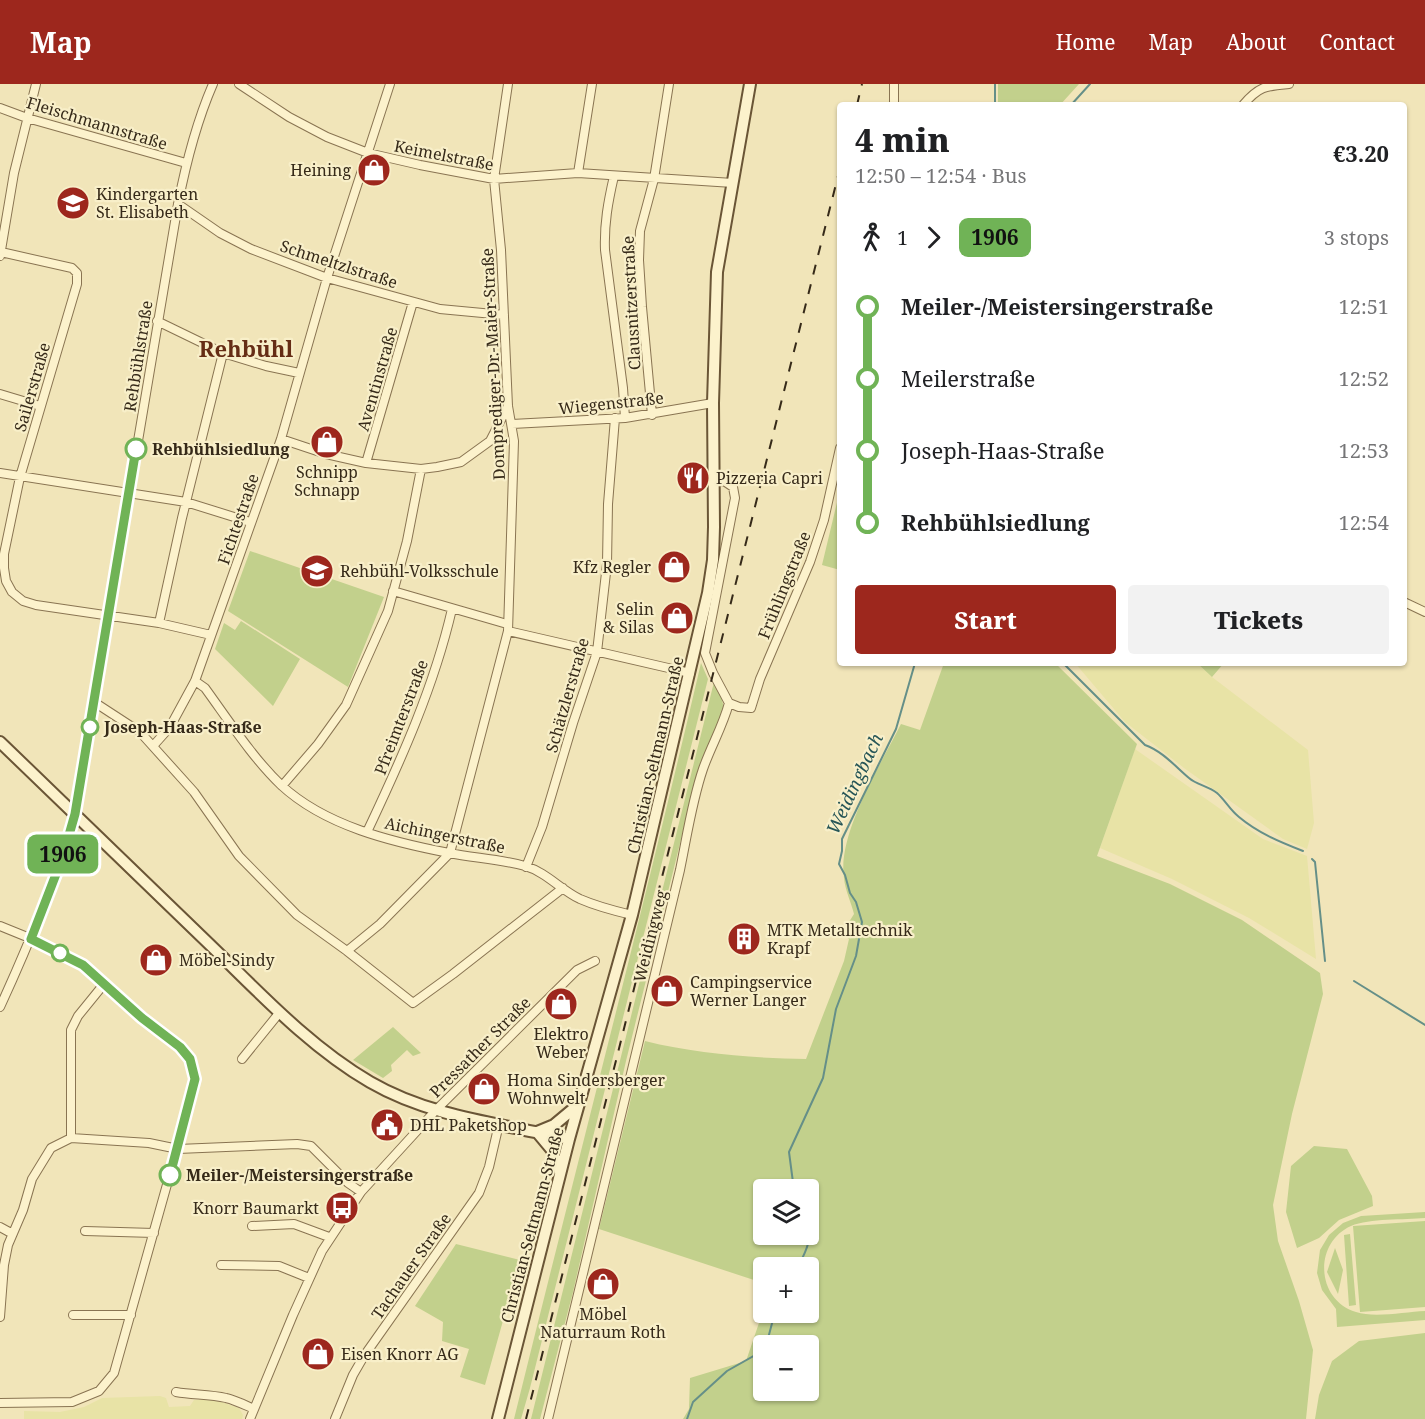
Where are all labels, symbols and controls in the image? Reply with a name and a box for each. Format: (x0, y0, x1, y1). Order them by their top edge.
text: Map (30, 23, 92, 61)
text: Home (1056, 28, 1116, 56)
text: Map (1149, 28, 1193, 56)
text: About (1226, 28, 1287, 56)
text: Contact (1320, 28, 1395, 56)
street label: Fleischmannstraße (24, 91, 170, 155)
text: 4 min (855, 117, 950, 162)
street label: Keimelstraße (392, 135, 496, 175)
text: €3.20 (1333, 138, 1389, 168)
shop icon: Heining (356, 152, 392, 188)
place label: Heining (290, 159, 351, 181)
text: 12:50 – 12:54 · Bus (855, 162, 1026, 189)
place label: Kindergarten St. Elisabeth (96, 183, 198, 223)
school or university icon: Kindergarten St. Elisabeth (55, 185, 91, 221)
icon: walk (855, 221, 888, 254)
icon: forward (917, 221, 950, 254)
text: 1906 (971, 223, 1019, 251)
text: 1 (897, 224, 908, 251)
text: 3 stops (1324, 224, 1389, 251)
street label: Schmeltzlstraße (278, 235, 400, 293)
street label: Clausnitzerstraße (616, 235, 646, 371)
street label: Domprediger-Dr.-Maier-Straße (476, 247, 510, 481)
text: Meiler-/Meistersingerstraße (901, 291, 1213, 321)
text: 12:51 (1339, 293, 1389, 320)
street label: Rehbühlstraße (118, 299, 158, 413)
street label: Aventinstraße (352, 324, 402, 434)
district label: Rehbühl (199, 333, 293, 363)
street label: Sailerstraße (9, 340, 55, 434)
text: Meilerstraße (901, 363, 1035, 393)
text: 12:52 (1339, 365, 1389, 392)
street label: Wiegenstraße (557, 387, 665, 419)
shop icon: Schnipp Schnapp (309, 424, 345, 460)
text: Joseph-Haas-Straße (901, 435, 1105, 465)
text: 12:53 (1339, 437, 1389, 464)
marker: Rehbühlsiedlung (125, 438, 147, 460)
place label: Rehbühlsiedlung (152, 438, 289, 460)
restaurant icon: Pizzeria Capri (675, 460, 711, 496)
place label: Schnipp Schnapp (294, 461, 360, 501)
place label: Pizzeria Capri (716, 467, 823, 489)
street label: Fichtestraße (212, 471, 264, 567)
text: Rehbühlsiedlung (901, 507, 1090, 537)
text: 12:54 (1339, 509, 1389, 536)
street label: Frühlingstraße (752, 528, 816, 642)
shop icon: Kfz Regler (656, 549, 692, 585)
school or university icon: Rehbühl-Volksschule (299, 553, 335, 589)
place label: Kfz Regler (573, 556, 651, 578)
place label: Rehbühl-Volksschule (340, 560, 499, 582)
button: Start (855, 585, 1116, 654)
button: Tickets (1128, 585, 1389, 654)
place label: Selin & Silas (603, 598, 654, 638)
shop icon: Selin & Silas (659, 600, 695, 636)
street label: Schätzlerstraße (540, 635, 594, 755)
street label: Christian-Seltmann-Straße (622, 654, 688, 856)
street label: Pfreimterstraße (369, 656, 433, 778)
place label: Joseph-Haas-Straße (103, 716, 262, 738)
marker: Joseph-Haas-Straße (81, 718, 99, 736)
water label: Weidingbach (820, 729, 888, 838)
street label: Aichingerstraße (383, 811, 507, 859)
line badge: 1906 (21, 834, 105, 874)
text: 1906 (39, 840, 87, 868)
street label: Weidingweg (628, 887, 672, 984)
place label: MTK Metalltechnik Krapf (767, 919, 913, 959)
building icon: MTK Metalltechnik Krapf (726, 921, 762, 957)
shop icon: Möbel-Sindy (138, 942, 174, 978)
unlabelled marker (51, 944, 69, 962)
place label: Möbel-Sindy (179, 949, 276, 971)
place label: Campingservice Werner Langer (690, 971, 812, 1011)
shop icon: Campingservice Werner Langer (649, 973, 685, 1009)
shop icon: Elektro Weber (543, 986, 579, 1022)
street label: Pressather Straße (425, 992, 535, 1102)
place label: Elektro Weber (533, 1023, 589, 1063)
place label: Homa Sindersberger Wohnwelt (507, 1069, 666, 1109)
shop icon: Homa Sindersberger Wohnwelt (466, 1071, 502, 1107)
public building icon: DHL Paketshop (369, 1107, 405, 1143)
place label: DHL Paketshop (410, 1114, 527, 1136)
street label: Christian-Seltmann-Straße (495, 1125, 569, 1325)
marker: Meiler-/Meistersingerstraße (159, 1164, 181, 1186)
place label: Meiler-/Meistersingerstraße (186, 1164, 413, 1186)
map controls (753, 1179, 819, 1401)
button: layers (753, 1179, 819, 1245)
bus stop icon: Knorr Baumarkt (324, 1190, 360, 1226)
place label: Knorr Baumarkt (193, 1197, 319, 1219)
street label: Tachauer Straße (366, 1208, 456, 1324)
button: + (753, 1257, 819, 1323)
shop icon: Möbel Naturraum Roth (585, 1266, 621, 1302)
place label: Möbel Naturraum Roth (540, 1303, 666, 1343)
button: − (753, 1335, 819, 1401)
shop icon: Eisen Knorr AG (300, 1336, 336, 1372)
place label: Eisen Knorr AG (341, 1343, 459, 1365)

